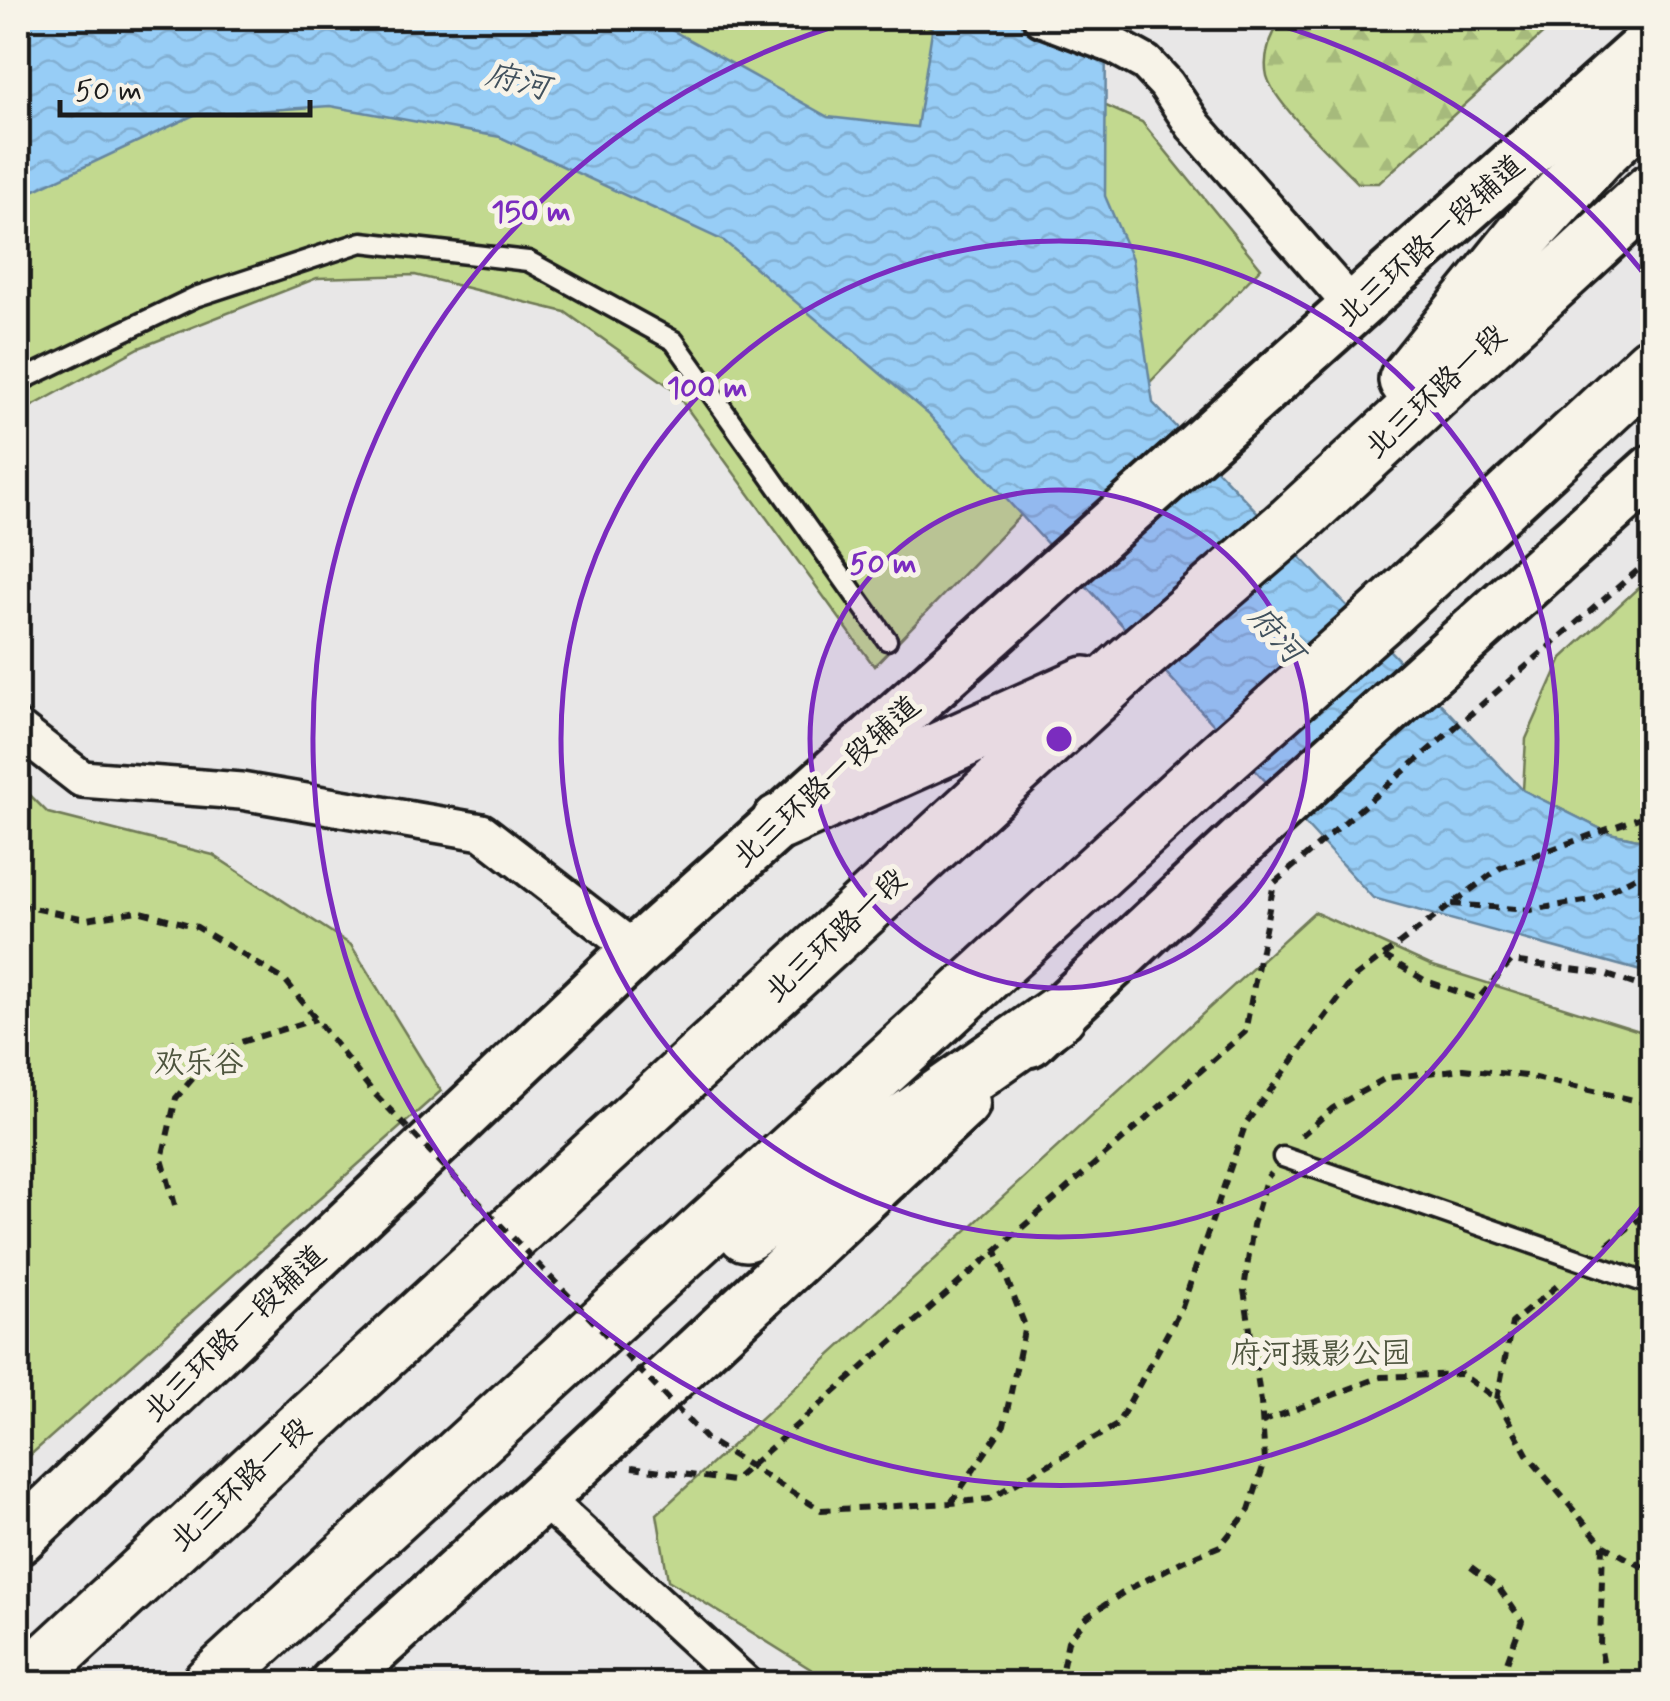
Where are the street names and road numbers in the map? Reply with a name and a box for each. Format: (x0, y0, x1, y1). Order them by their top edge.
street label: 北三环路一段辅道 (1329, 146, 1533, 336)
street label: 北三环路一段 (1357, 316, 1515, 468)
street label: 北三环路一段辅道 (725, 687, 929, 877)
street label: 北三环路一段 (757, 860, 915, 1012)
street label: 北三环路一段辅道 (135, 1237, 335, 1431)
street label: 北三环路一段 (162, 1409, 320, 1561)

